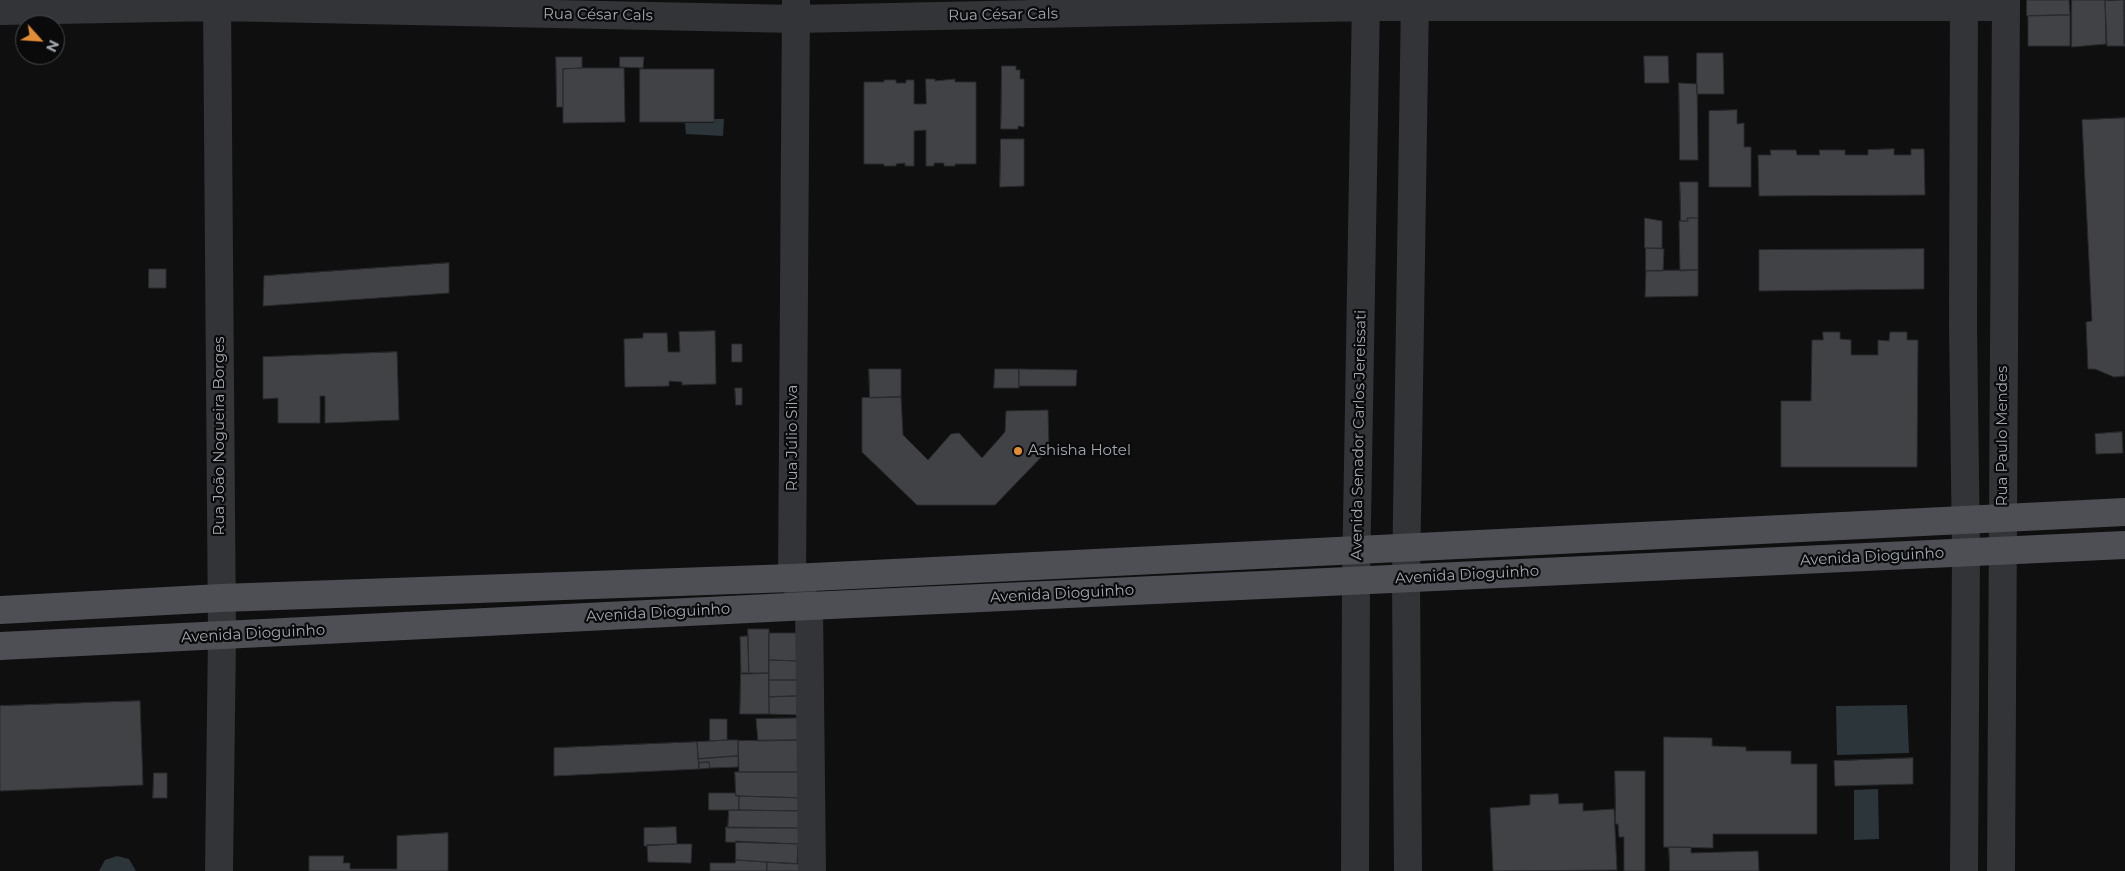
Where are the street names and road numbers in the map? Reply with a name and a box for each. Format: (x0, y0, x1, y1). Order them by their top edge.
street label: Rua César Cals (543, 5, 653, 25)
street label: Rua César Cals (948, 5, 1058, 25)
street label: Avenida Senador Carlos Jereissati (1348, 310, 1370, 560)
street label: Rua João Nogueira Borges (211, 336, 229, 536)
street label: Rua Paulo Mendes (1994, 366, 2012, 506)
street label: Rua Júlio Silva (784, 385, 802, 491)
street label: Avenida Dioguinho (1799, 544, 1945, 570)
street label: Avenida Dioguinho (1394, 562, 1540, 588)
street label: Avenida Dioguinho (989, 581, 1135, 607)
street label: Avenida Dioguinho (585, 600, 731, 626)
street label: Avenida Dioguinho (180, 621, 326, 647)

